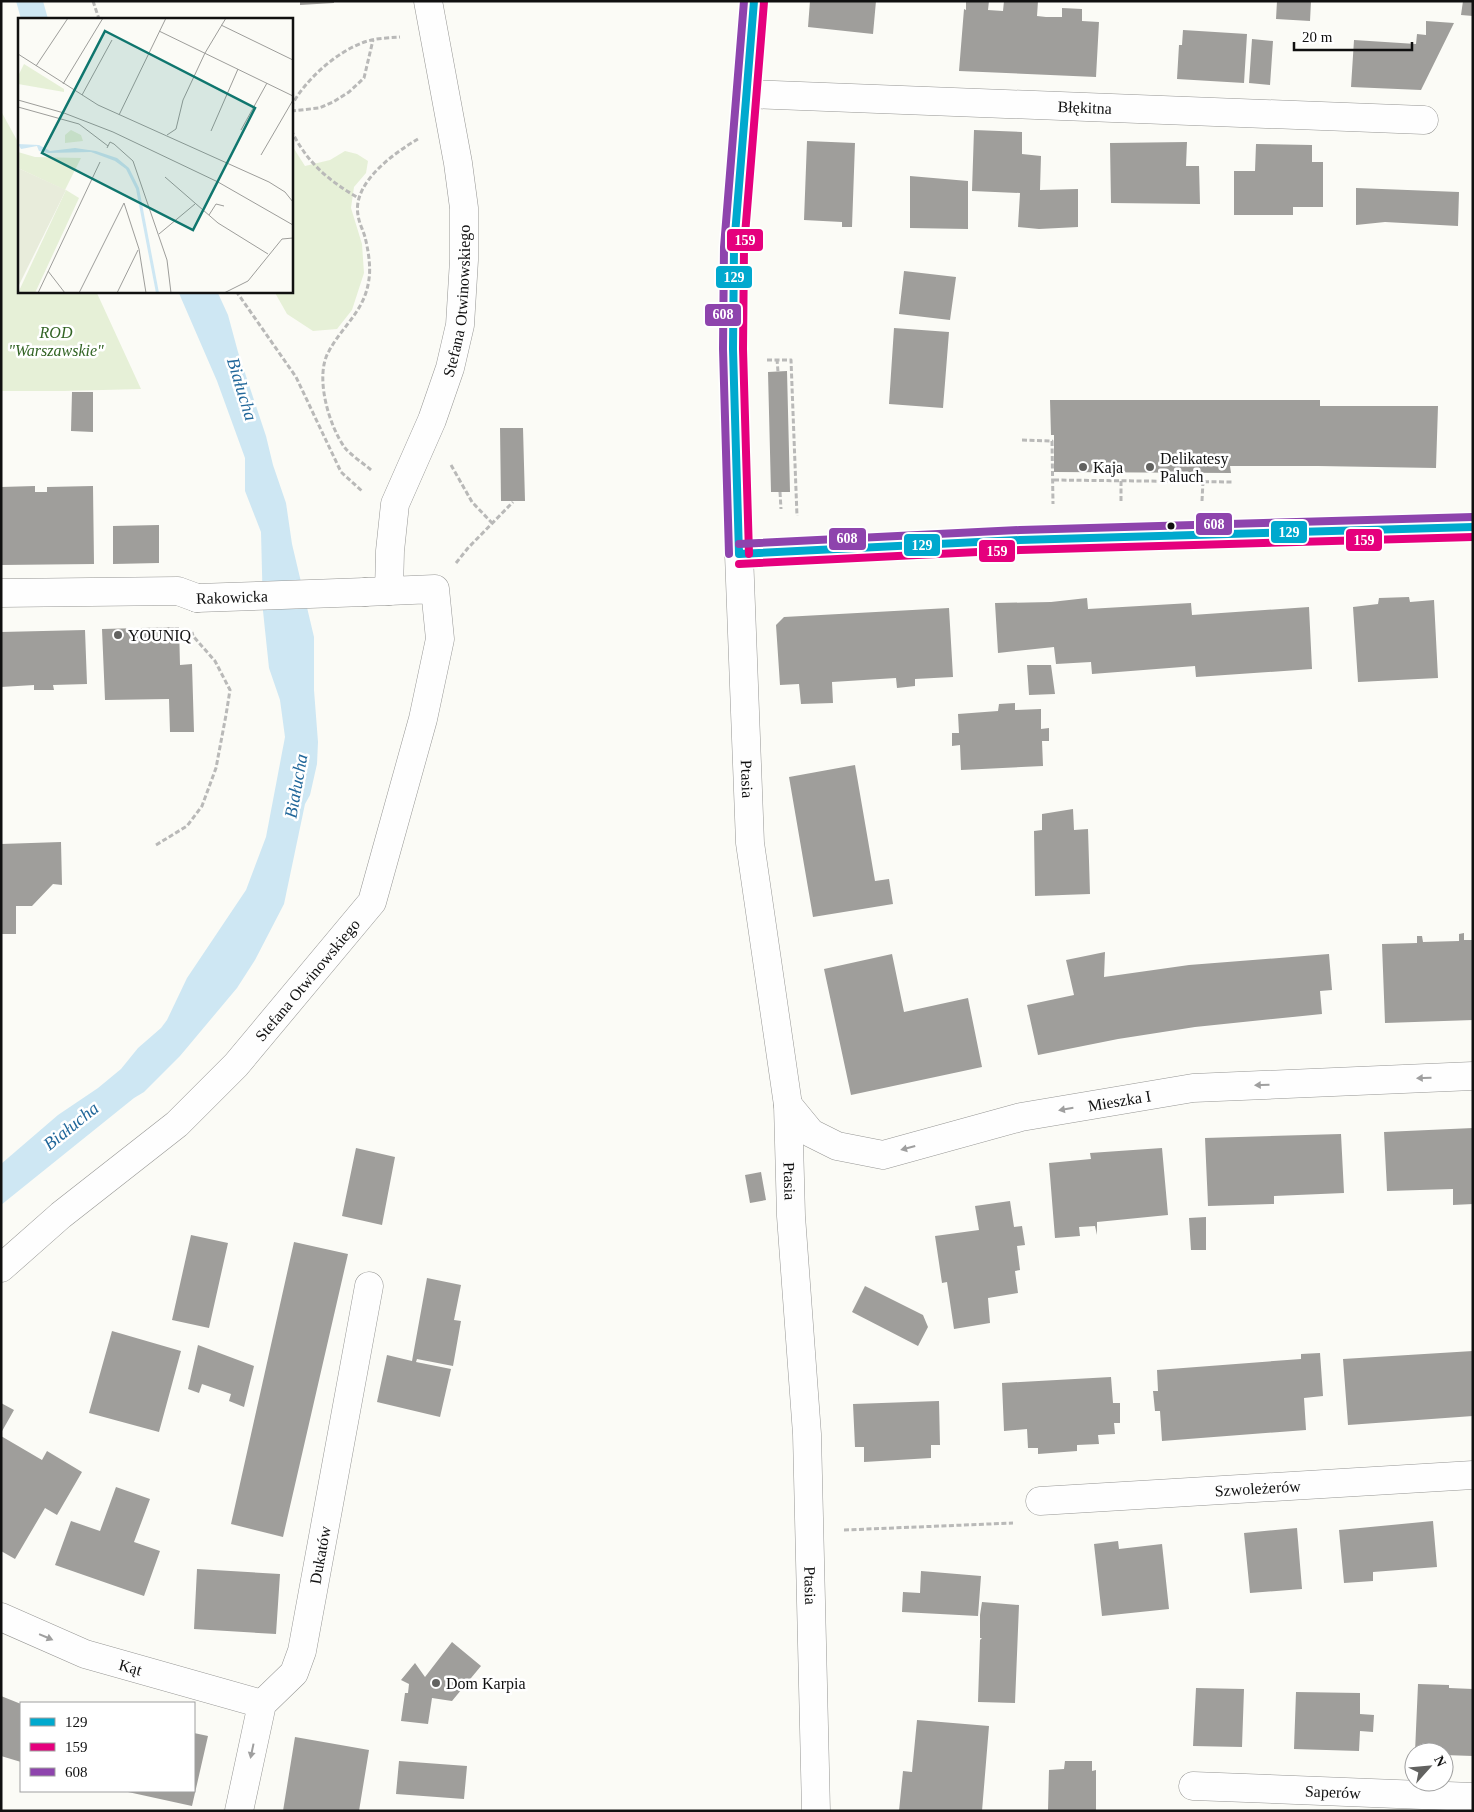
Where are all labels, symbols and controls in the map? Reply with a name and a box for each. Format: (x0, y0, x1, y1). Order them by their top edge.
inset map (18, 18, 292, 292)
scale bar (1294, 20, 1412, 52)
text: 20 m (1302, 29, 1333, 45)
street label: Błękitna (1057, 97, 1112, 117)
street label: Stefana Otwinowskiego (439, 225, 474, 379)
line badge: 159 (726, 228, 764, 252)
text: 159 (735, 233, 756, 248)
line badge: 129 (715, 265, 753, 289)
text: 129 (724, 270, 745, 285)
line badge: 608 (704, 303, 742, 327)
text: 608 (713, 307, 734, 322)
park label: ROD "Warszawskie" (8, 324, 104, 359)
water label: Białucha (223, 355, 261, 423)
place label: Delikatesy Paluch (1160, 450, 1228, 485)
place label: Kaja (1093, 459, 1123, 477)
marker: Kaja (1077, 461, 1089, 473)
marker: Delikatesy Paluch (1144, 461, 1156, 473)
line badge: 608 (1195, 512, 1233, 536)
text: 608 (1204, 517, 1225, 532)
line badge: 129 (1270, 520, 1308, 544)
unlabelled marker (1166, 521, 1176, 531)
text: 129 (1279, 525, 1300, 540)
line badge: 608 (828, 527, 867, 551)
line badge: 159 (1345, 528, 1383, 552)
text: 608 (837, 531, 858, 546)
line badge: 129 (903, 533, 941, 557)
text: 159 (1354, 533, 1375, 548)
text: 129 (912, 538, 933, 553)
line badge: 159 (978, 539, 1016, 563)
text: 159 (987, 544, 1008, 559)
street label: Rakowicka (196, 587, 268, 607)
place label: YOUNIQ (128, 627, 192, 644)
marker: YOUNIQ (112, 629, 124, 641)
water label: Białucha (281, 752, 311, 820)
street label: Ptasia (738, 759, 757, 798)
street label: Stefana Otwinowskiego (251, 915, 363, 1044)
one-way arrow (1416, 1075, 1432, 1083)
one-way arrow (1253, 1081, 1269, 1089)
street label: Mieszka I (1087, 1087, 1152, 1114)
water label: Białucha (39, 1098, 103, 1154)
one-way arrow (1058, 1106, 1074, 1114)
one-way arrow (901, 1144, 916, 1152)
street label: Ptasia (781, 1162, 799, 1200)
street label: Szwoleżerów (1214, 1477, 1302, 1499)
street label: Dukatów (306, 1524, 333, 1585)
street label: Ptasia (802, 1566, 820, 1605)
one-way arrow (39, 1633, 53, 1641)
street label: Kąt (117, 1656, 144, 1678)
place label: Dom Karpia (446, 1675, 526, 1693)
marker: Dom Karpia (430, 1677, 442, 1689)
legend (20, 1702, 195, 1792)
text: 129 (65, 1714, 88, 1730)
text: 159 (65, 1739, 88, 1755)
north arrow (1404, 1742, 1454, 1792)
one-way arrow (248, 1744, 256, 1759)
text: N (1431, 1753, 1449, 1769)
text: 608 (65, 1764, 88, 1780)
street label: Saperów (1305, 1782, 1362, 1801)

